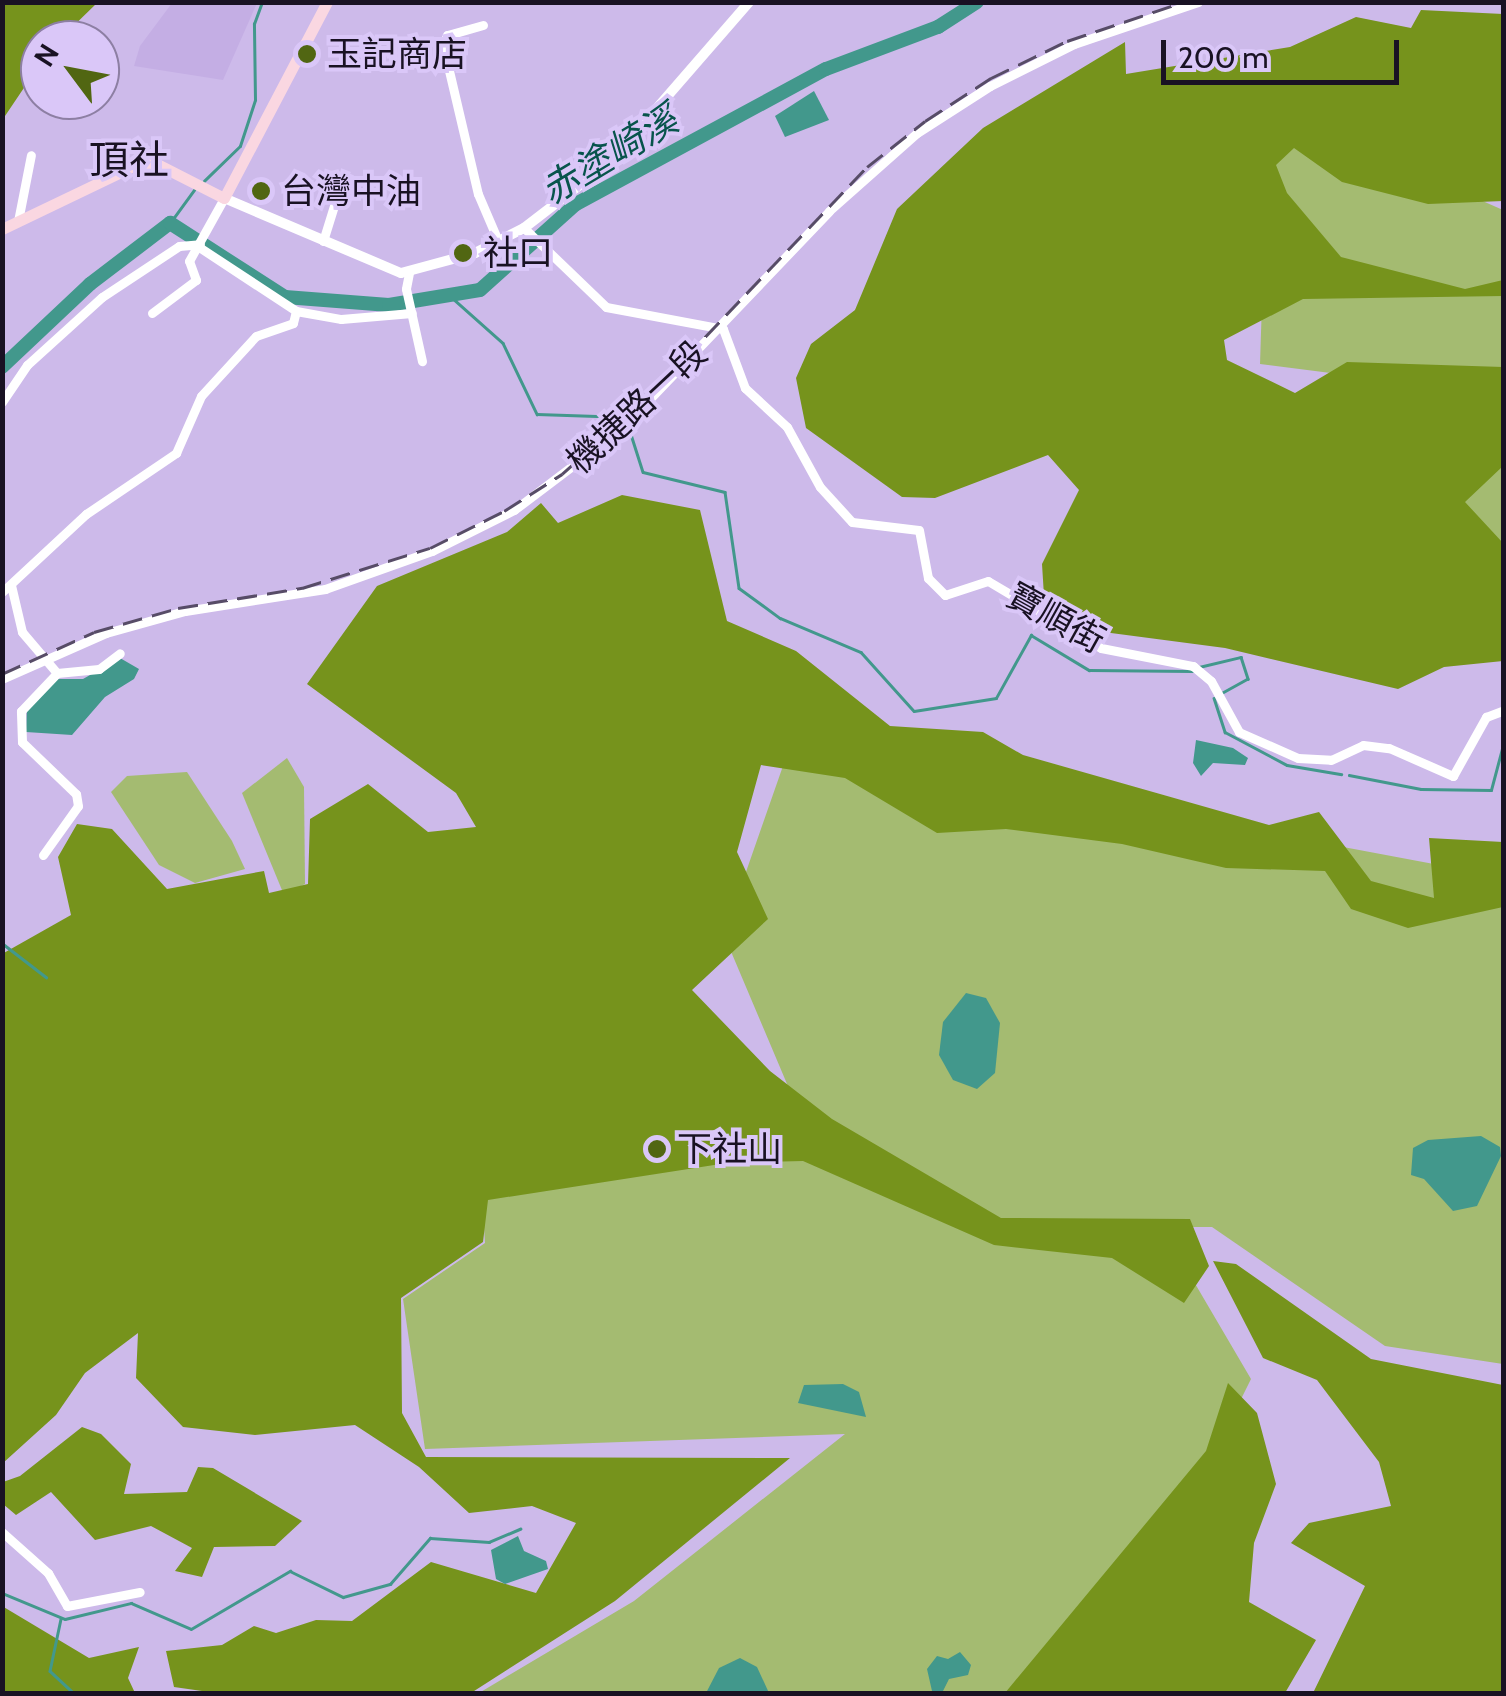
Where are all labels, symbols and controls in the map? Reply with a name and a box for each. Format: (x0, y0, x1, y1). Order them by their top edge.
north arrow (20, 20, 120, 120)
scale bar (1166, 20, 1404, 82)
place label: 玉記商店 (327, 33, 467, 75)
text: N (27, 38, 66, 73)
text: 200 m (1178, 39, 1269, 76)
marker: 玉記商店 (296, 43, 318, 65)
water label: 赤塗崎溪 (532, 96, 686, 214)
district label: 頂社 (89, 136, 169, 184)
place label: 台灣中油 (281, 170, 421, 212)
marker: 台灣中油 (250, 180, 272, 202)
place label: 社口 (483, 232, 553, 274)
marker: 社口 (452, 242, 474, 264)
street label: 機捷路一段 (559, 332, 715, 482)
street label: 寶順街 (1000, 574, 1112, 662)
place label: 下社山 (677, 1128, 782, 1170)
marker: 下社山 (646, 1138, 668, 1160)

